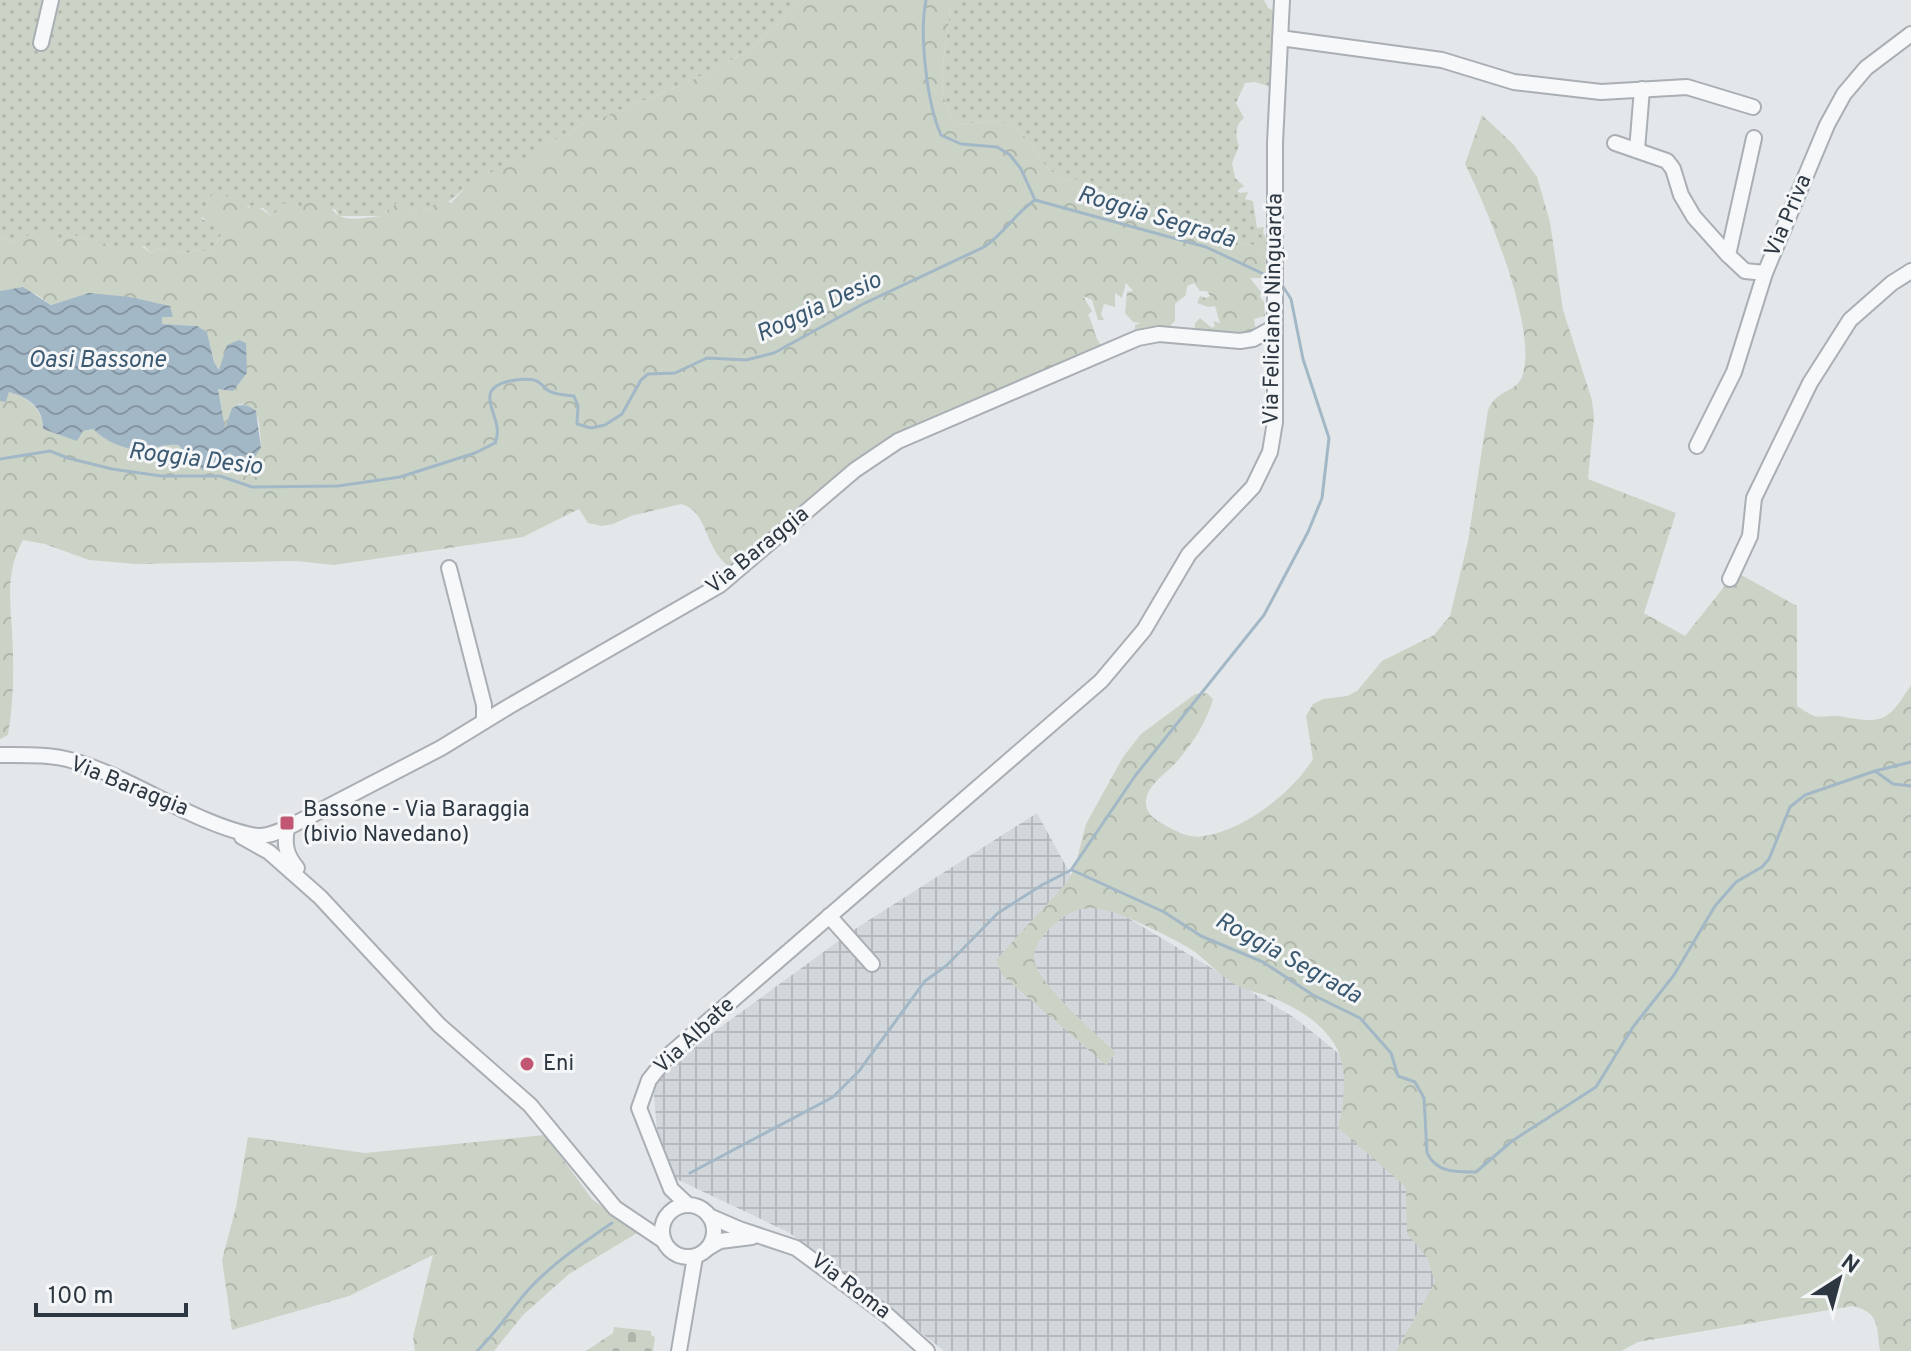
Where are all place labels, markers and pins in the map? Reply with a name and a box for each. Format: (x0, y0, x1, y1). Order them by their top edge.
place label: Bassone - Via Baraggia (bivio Navedano) (303, 797, 530, 849)
marker: Bassone - Via Baraggia (bivio Navedano) (278, 814, 296, 832)
place label: Eni (543, 1051, 574, 1078)
marker: Eni (518, 1055, 536, 1073)

